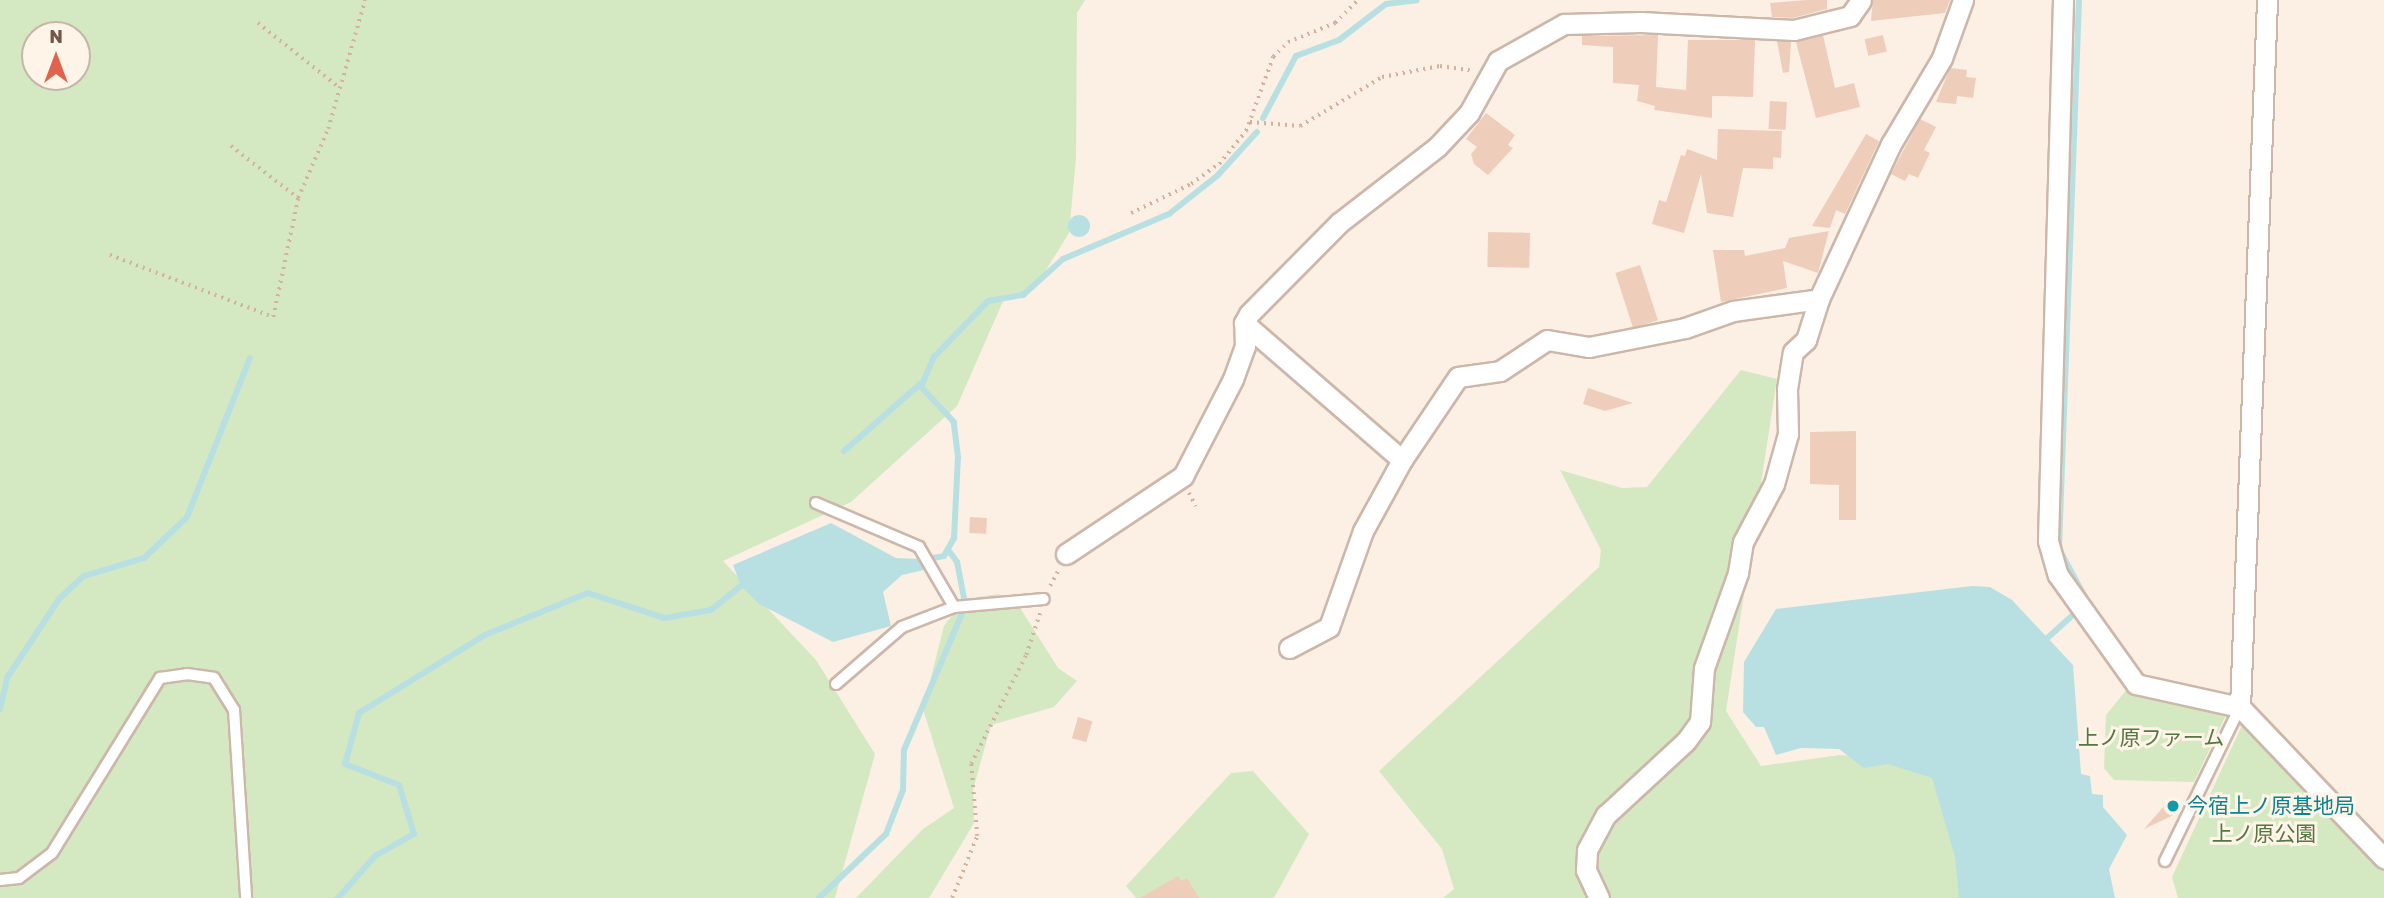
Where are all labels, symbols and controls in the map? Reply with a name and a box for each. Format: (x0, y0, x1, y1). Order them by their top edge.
north arrow (21, 21, 91, 91)
text: N (49, 25, 63, 48)
park label: 上ノ原ファーム (2078, 725, 2224, 751)
place label: 今宿上ノ原基地局 (2187, 793, 2355, 819)
marker: 今宿上ノ原基地局 (2165, 798, 2181, 814)
park label: 上ノ原公園 (2212, 821, 2316, 847)

